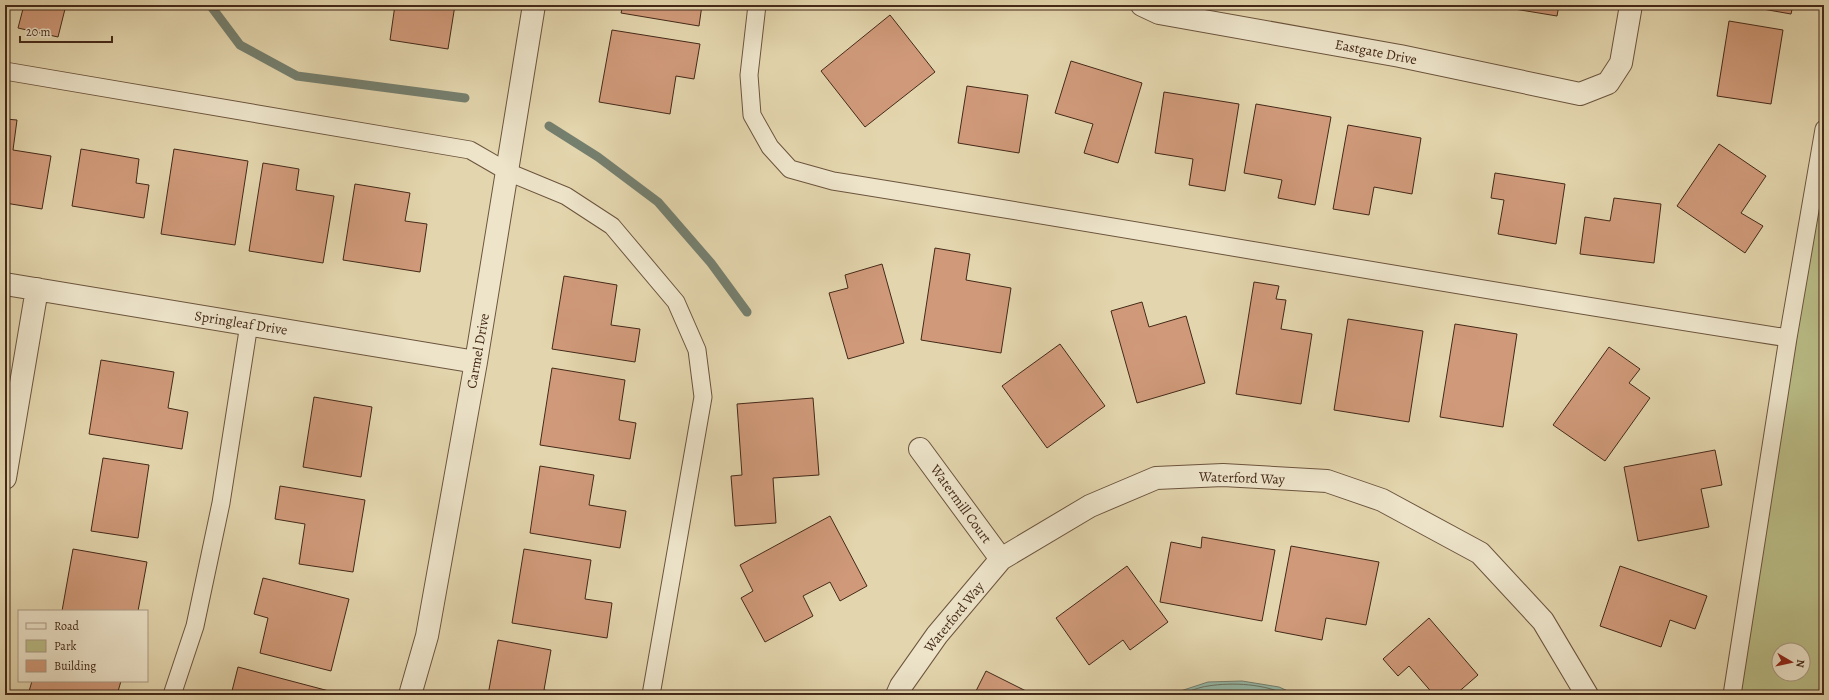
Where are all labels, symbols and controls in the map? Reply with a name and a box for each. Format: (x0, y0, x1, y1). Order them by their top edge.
scale bar (20, 18, 112, 44)
text: 20 m (26, 24, 50, 40)
street label: Eastgate Drive (1333, 35, 1419, 69)
street label: Springleaf Drive (193, 306, 289, 340)
street label: Carmel Drive (462, 312, 494, 390)
street label: Watermill Court (925, 460, 996, 547)
street label: Waterford Way (1198, 467, 1286, 489)
street label: Waterford Way (919, 577, 989, 657)
legend (18, 610, 148, 682)
text: Road (54, 618, 80, 634)
text: Park (54, 638, 77, 654)
north arrow (1771, 642, 1811, 682)
text: Building (54, 658, 96, 674)
text: N (1792, 658, 1808, 669)

